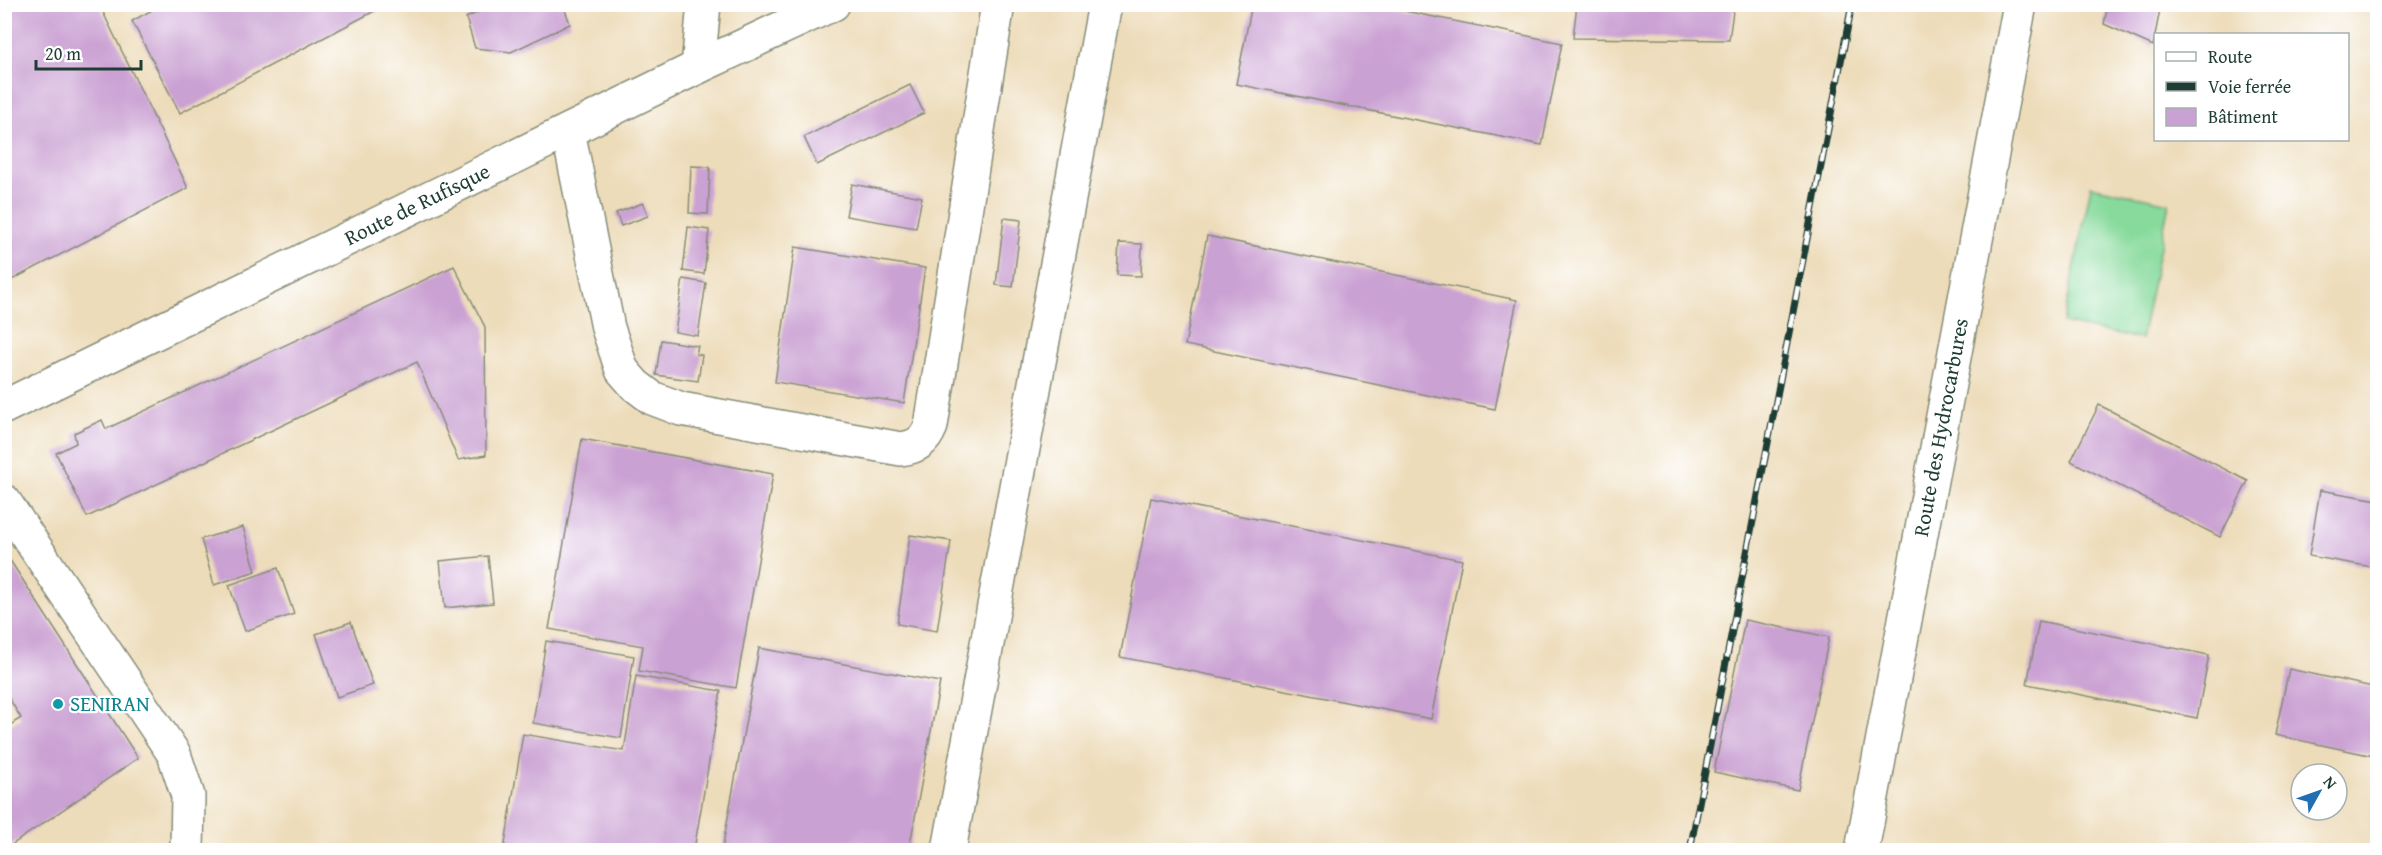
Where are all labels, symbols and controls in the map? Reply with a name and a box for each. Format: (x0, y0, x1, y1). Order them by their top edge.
scale bar (36, 33, 141, 71)
legend (2154, 33, 2349, 141)
text: 20 m (45, 40, 81, 67)
text: Route (2208, 43, 2252, 70)
text: Voie ferrée (2208, 73, 2291, 100)
text: Bâtiment (2208, 103, 2278, 130)
street label: Route de Rufisque (339, 155, 495, 253)
street label: Route des Hydrocarbures (1905, 315, 1976, 539)
place label: SENIRAN (70, 688, 150, 719)
marker: SENIRAN (51, 697, 65, 711)
north arrow (2289, 762, 2349, 822)
text: N (2318, 771, 2343, 794)

